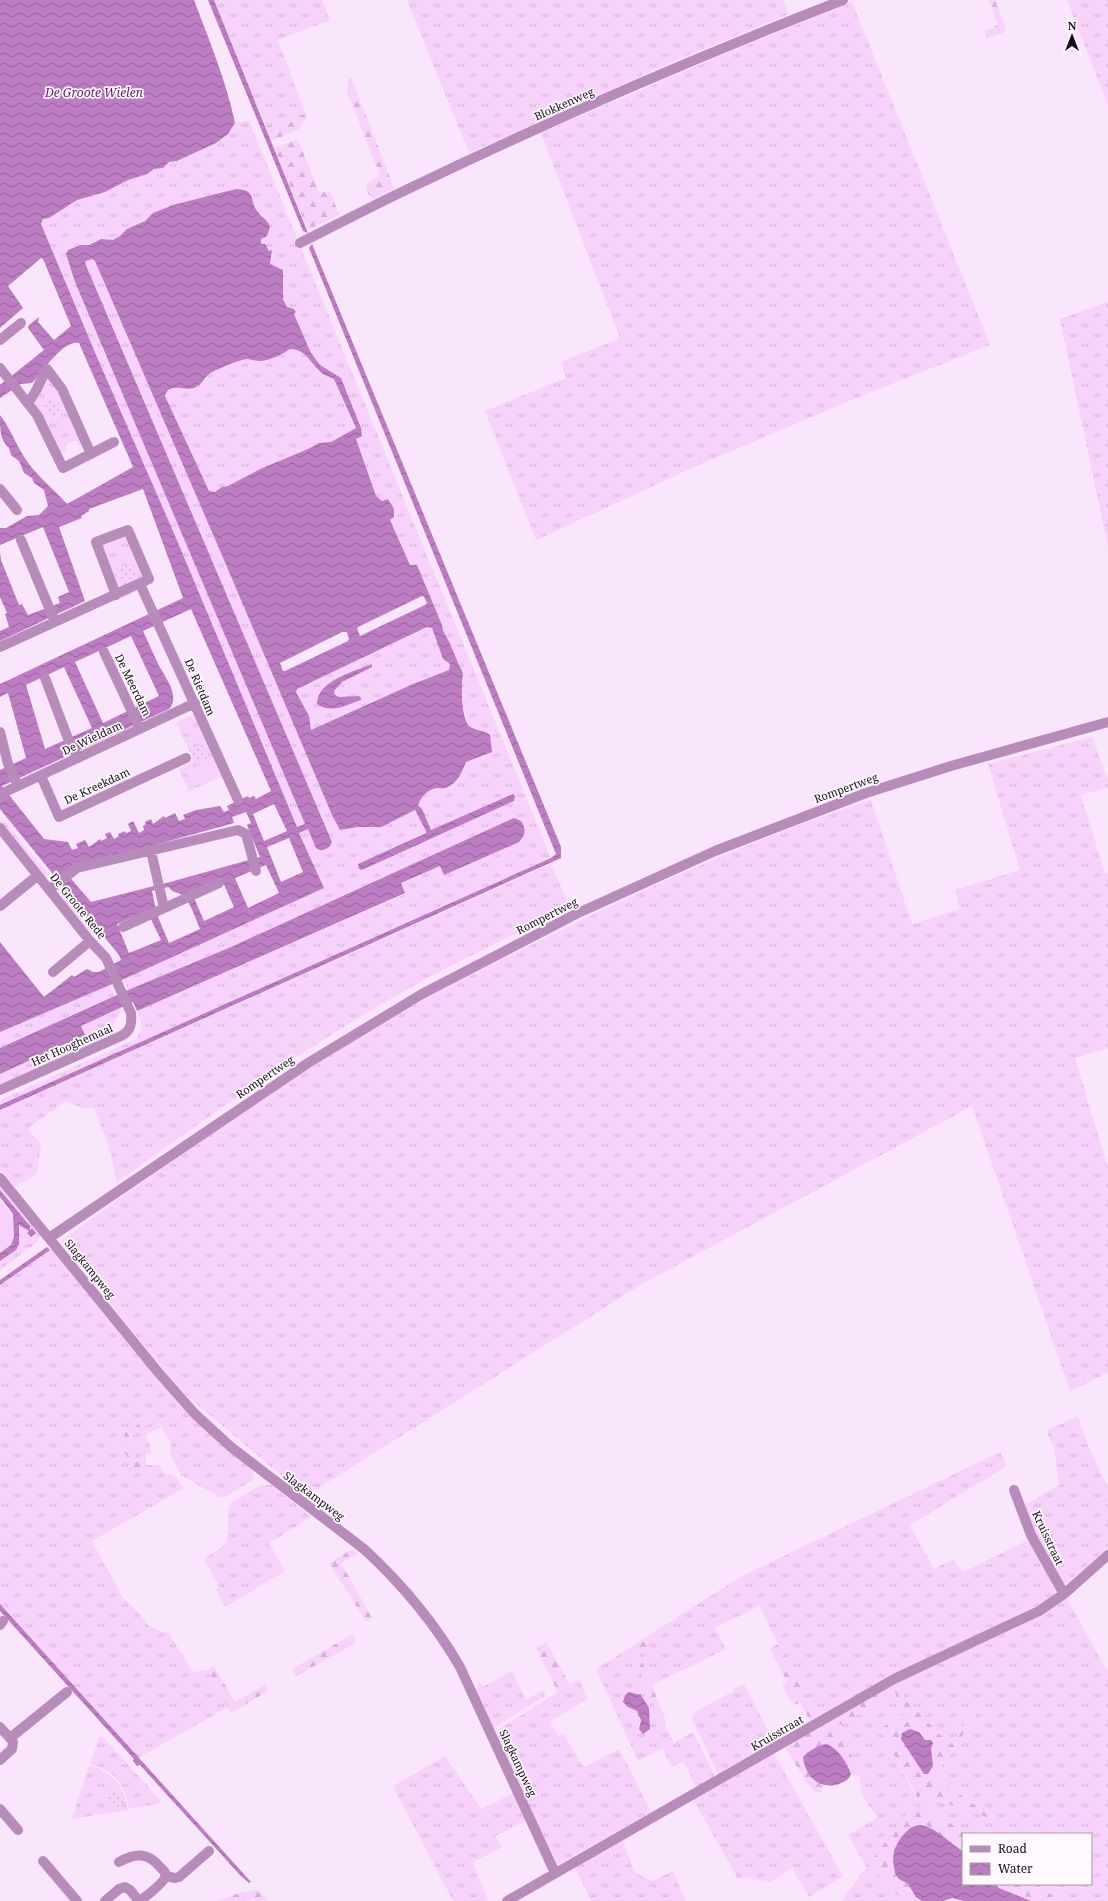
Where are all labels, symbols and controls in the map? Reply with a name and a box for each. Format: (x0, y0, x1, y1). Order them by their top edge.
north arrow (1052, 16, 1092, 56)
text: N (1068, 18, 1077, 33)
water label: De Groote Wielen (44, 84, 143, 101)
street label: Blokkenweg (532, 84, 596, 123)
street label: De Meerdam (112, 651, 155, 719)
street label: De Rietdam (182, 656, 219, 718)
street label: De Wieldam (59, 717, 125, 758)
street label: De Kreekdam (61, 764, 133, 807)
street label: Rompertweg (812, 769, 880, 806)
street label: De Groote Rede (47, 870, 110, 942)
street label: Rompertweg (514, 894, 580, 937)
street label: Het Hooghemaal (29, 1020, 115, 1069)
street label: Rompertweg (233, 1052, 297, 1102)
street label: Slagkampweg (62, 1236, 119, 1302)
street label: Slagkampweg (281, 1468, 348, 1523)
street label: Kruisstraat (1029, 1508, 1068, 1568)
street label: Kruisstraat (748, 1711, 806, 1754)
street label: Slagkampweg (496, 1727, 541, 1799)
legend (962, 1833, 1092, 1885)
text: Road (998, 1840, 1028, 1857)
text: Water (998, 1860, 1033, 1877)

